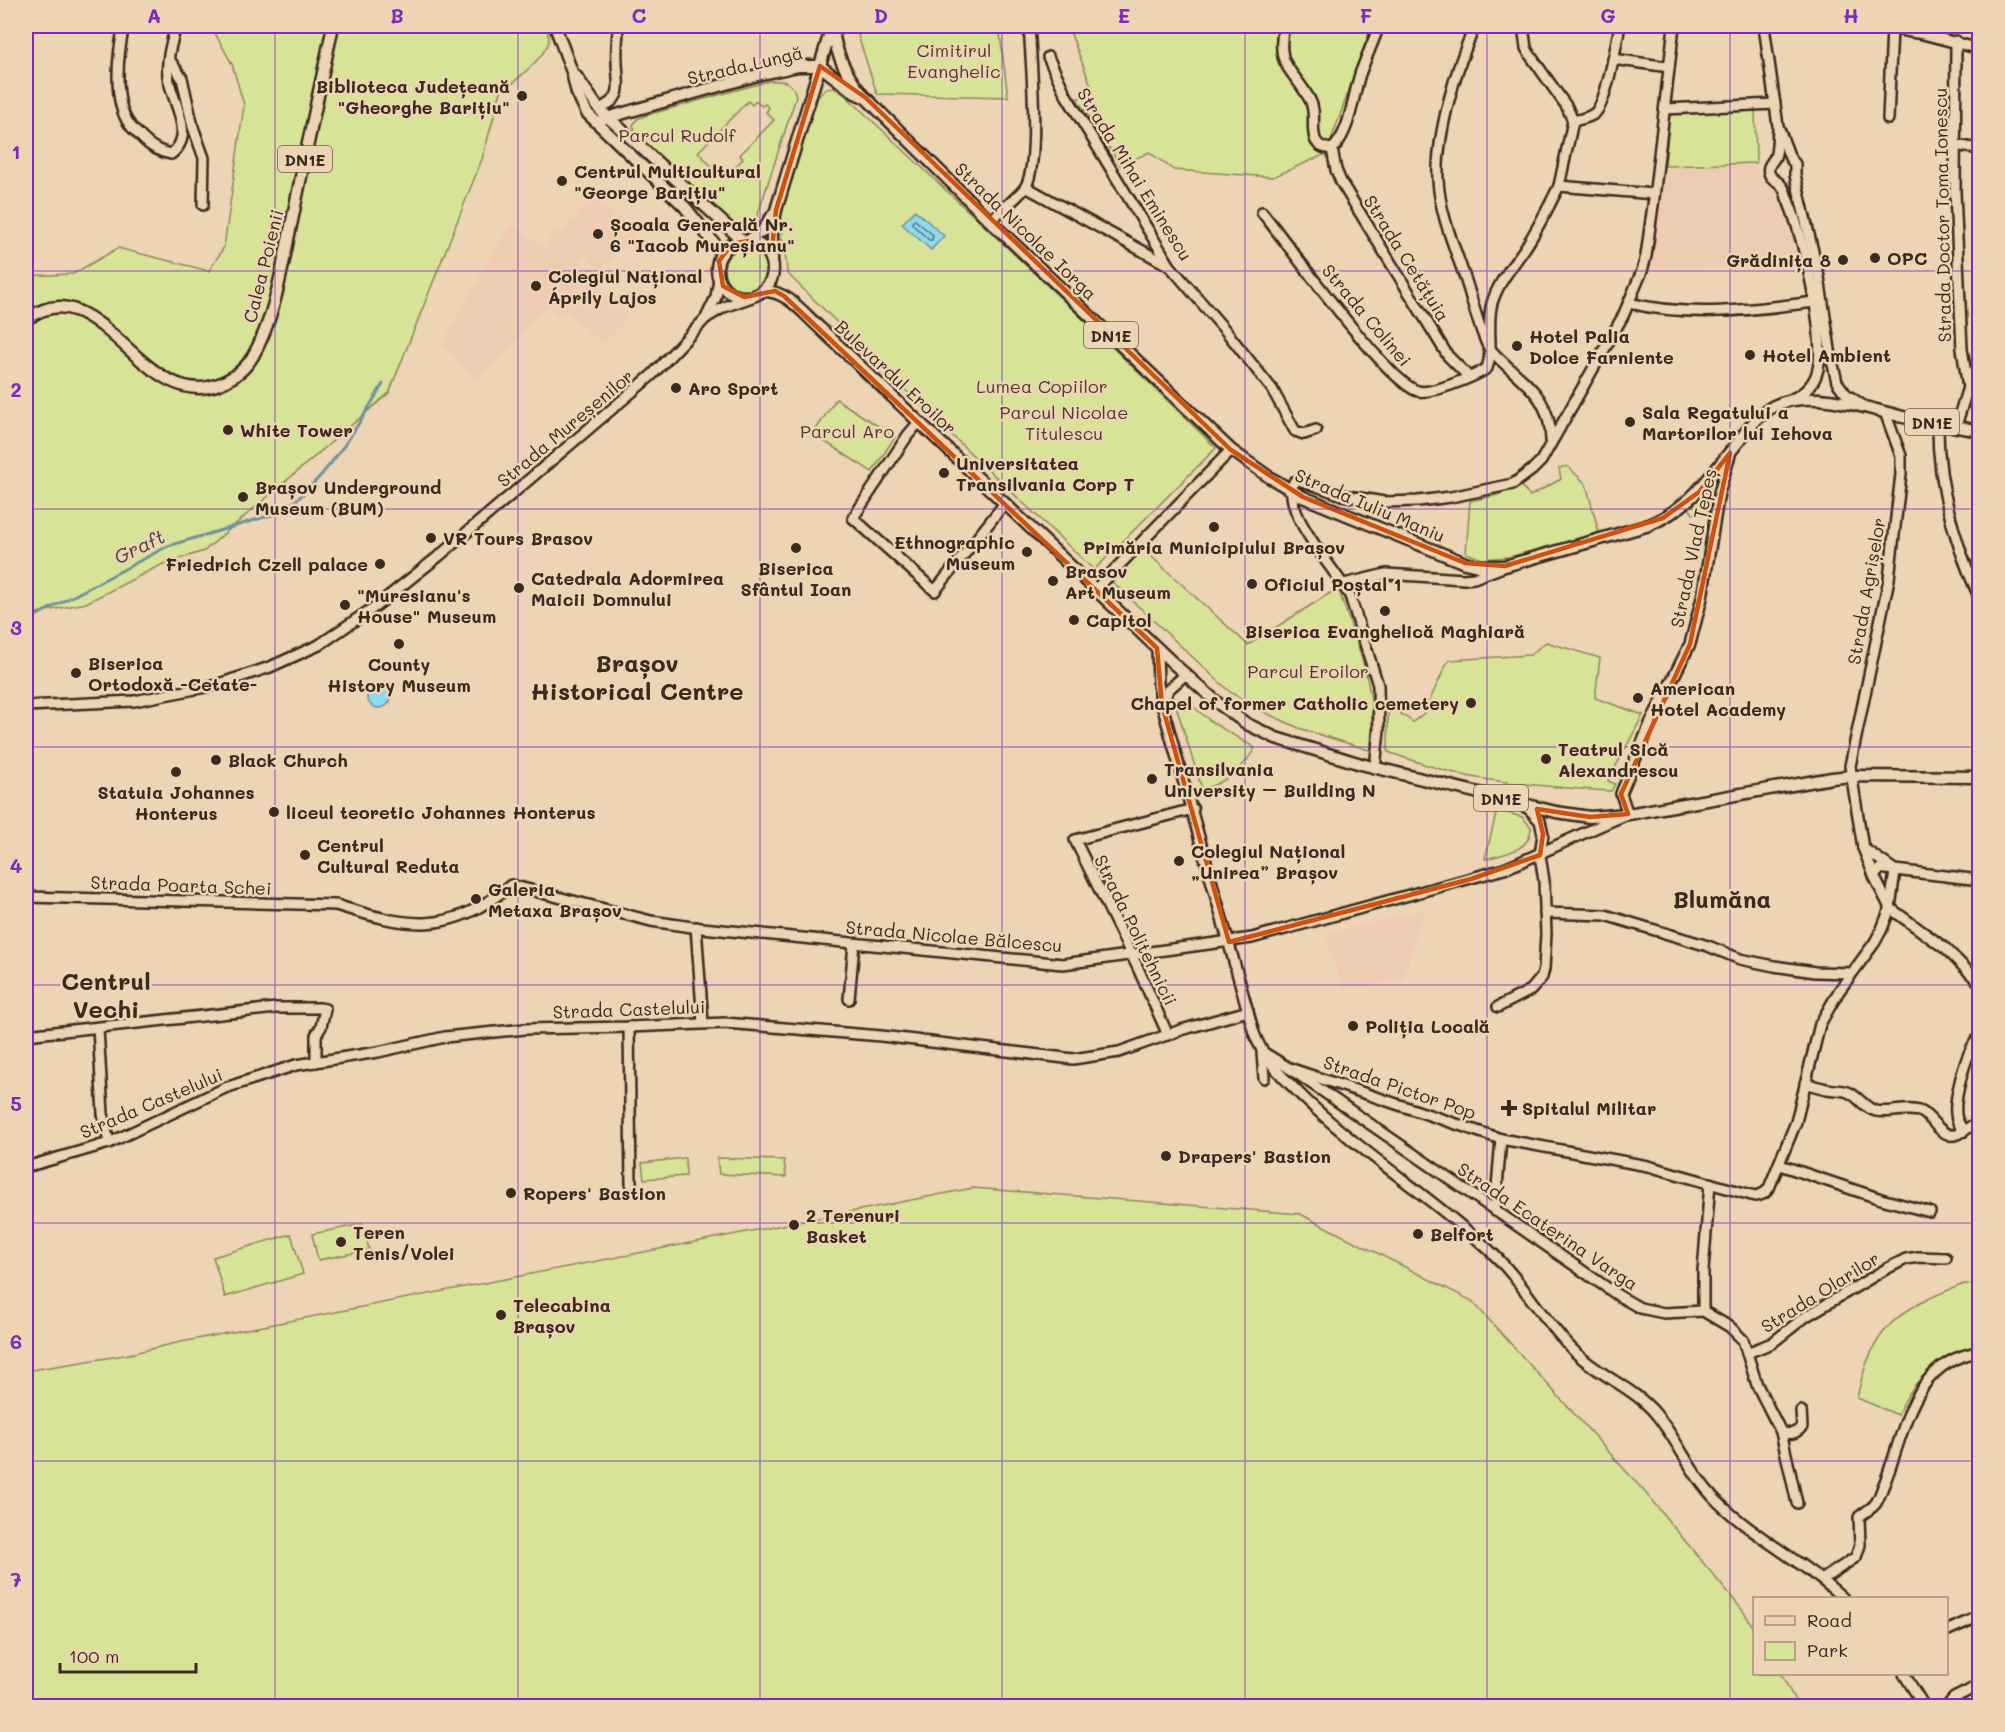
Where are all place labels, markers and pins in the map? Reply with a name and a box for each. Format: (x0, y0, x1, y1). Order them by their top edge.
place label: Biblioteca Județeană "Gheorghe Barițiu" (316, 74, 510, 120)
marker: Biblioteca Județeană "Gheorghe Barițiu" (515, 89, 529, 103)
place label: Centrul Multicultural "George Barițiu" (574, 159, 761, 205)
marker: Centrul Multicultural "George Barițiu" (555, 174, 569, 188)
place label: Școala Generală Nr. 6 "Iacob Mureșianu" (610, 212, 795, 258)
marker: Școala Generală Nr. 6 "Iacob Mureșianu" (591, 227, 605, 241)
place label: OPC (1887, 246, 1927, 270)
place label: Grădinița 8 (1726, 248, 1831, 273)
marker: OPC (1868, 251, 1882, 265)
marker: Grădinița 8 (1836, 253, 1850, 267)
place label: Colegiul Național Áprily Lajos (548, 264, 702, 309)
marker: Colegiul Național Áprily Lajos (529, 279, 543, 293)
place label: Hotel Palia Dolce Farniente (1529, 324, 1674, 369)
marker: Hotel Palia Dolce Farniente (1510, 339, 1524, 353)
place label: Hotel Ambient (1762, 343, 1891, 367)
marker: Hotel Ambient (1743, 348, 1757, 362)
place label: Aro Sport (688, 376, 778, 400)
marker: Aro Sport (669, 381, 683, 395)
place label: Sala Regatului a Martorilor lui Iehova (1642, 400, 1833, 445)
marker: Sala Regatului a Martorilor lui Iehova (1623, 415, 1637, 429)
place label: White Tower (240, 418, 353, 442)
marker: White Tower (221, 423, 235, 437)
place label: Universitatea Transilvania Corp T (956, 451, 1135, 496)
marker: Universitatea Transilvania Corp T (937, 466, 951, 480)
place label: Brașov Underground Museum (BUM) (255, 475, 441, 520)
marker: Brașov Underground Museum (BUM) (236, 490, 250, 504)
marker: Primăria Municipiului Brașov (1207, 520, 1221, 534)
place label: VR Tours Brasov (443, 526, 593, 550)
place label: Ethnographic Museum (894, 530, 1015, 575)
marker: VR Tours Brasov (424, 531, 438, 545)
place label: Primăria Municipiului Brașov (1083, 535, 1345, 560)
marker: Biserica Sfântul Ioan (789, 541, 803, 555)
marker: Ethnographic Museum (1020, 545, 1034, 559)
place label: Friedrich Czell palace (165, 552, 368, 576)
place label: Biserica Sfântul Ioan (741, 556, 851, 601)
marker: Friedrich Czell palace (373, 557, 387, 571)
place label: Brasov Art Museum (1065, 559, 1171, 604)
place label: Catedrala Adormirea Maicii Domnului (531, 566, 724, 611)
place label: Oficiul Poștal 1 (1264, 572, 1402, 597)
marker: Brasov Art Museum (1046, 574, 1060, 588)
marker: Oficiul Poștal 1 (1245, 577, 1259, 591)
marker: Catedrala Adormirea Maicii Domnului (512, 581, 526, 595)
place label: "Muresianu's House" Museum (357, 583, 496, 628)
marker: "Muresianu's House" Museum (338, 598, 352, 612)
marker: Biserica Evanghelică Maghiară (1378, 604, 1392, 618)
place label: Capitol (1086, 608, 1152, 632)
marker: Capitol (1067, 613, 1081, 627)
place label: Biserica Evanghelică Maghiară (1245, 619, 1525, 643)
marker: County History Museum (392, 637, 406, 651)
place label: Biserica Ortodoxă -Cetate- (88, 651, 257, 696)
place label: County History Museum (327, 652, 471, 697)
marker: Biserica Ortodoxă -Cetate- (69, 666, 83, 680)
place label: American Hotel Academy (1650, 676, 1786, 721)
place label: Chapel of former Catholic cemetery (1130, 691, 1459, 715)
marker: American Hotel Academy (1631, 691, 1645, 705)
marker: Chapel of former Catholic cemetery (1464, 696, 1478, 710)
place label: Teatrul Sică Alexandrescu (1558, 737, 1679, 782)
place label: Black Church (228, 748, 348, 772)
marker: Teatrul Sică Alexandrescu (1539, 752, 1553, 766)
marker: Black Church (209, 753, 223, 767)
place label: Transilvania University – Building N (1164, 757, 1376, 802)
marker: Statuia Johannes Honterus (169, 765, 183, 779)
marker: Transilvania University – Building N (1145, 772, 1159, 786)
place label: Statuia Johannes Honterus (98, 780, 255, 825)
place label: liceul teoretic Johannes Honterus (286, 800, 596, 824)
marker: liceul teoretic Johannes Honterus (267, 805, 281, 819)
place label: Centrul Cultural Reduta (317, 833, 460, 878)
place label: Colegiul Național „Unirea” Brașov (1191, 839, 1345, 885)
marker: Centrul Cultural Reduta (298, 848, 312, 862)
marker: Colegiul Național „Unirea” Brașov (1172, 854, 1186, 868)
place label: Galeria Metaxa Brașov (488, 877, 622, 923)
marker: Galeria Metaxa Brașov (469, 892, 483, 906)
place label: Poliția Locală (1365, 1014, 1490, 1039)
marker: Poliția Locală (1346, 1019, 1360, 1033)
place label: Spitalul Militar (1522, 1096, 1656, 1120)
marker: Spitalul Militar (1500, 1099, 1518, 1117)
place label: Drapers' Bastion (1178, 1144, 1331, 1168)
marker: Drapers' Bastion (1159, 1149, 1173, 1163)
place label: Ropers' Bastion (523, 1181, 666, 1205)
marker: Ropers' Bastion (504, 1186, 518, 1200)
place label: 2 Terenuri Basket (806, 1203, 900, 1248)
marker: 2 Terenuri Basket (787, 1218, 801, 1232)
place label: Teren Tenis/Volei (353, 1220, 455, 1265)
place label: Belfort (1430, 1222, 1494, 1246)
marker: Belfort (1411, 1227, 1425, 1241)
marker: Teren Tenis/Volei (334, 1235, 348, 1249)
place label: Telecabina Brașov (513, 1293, 611, 1339)
marker: Telecabina Brașov (494, 1308, 508, 1322)

